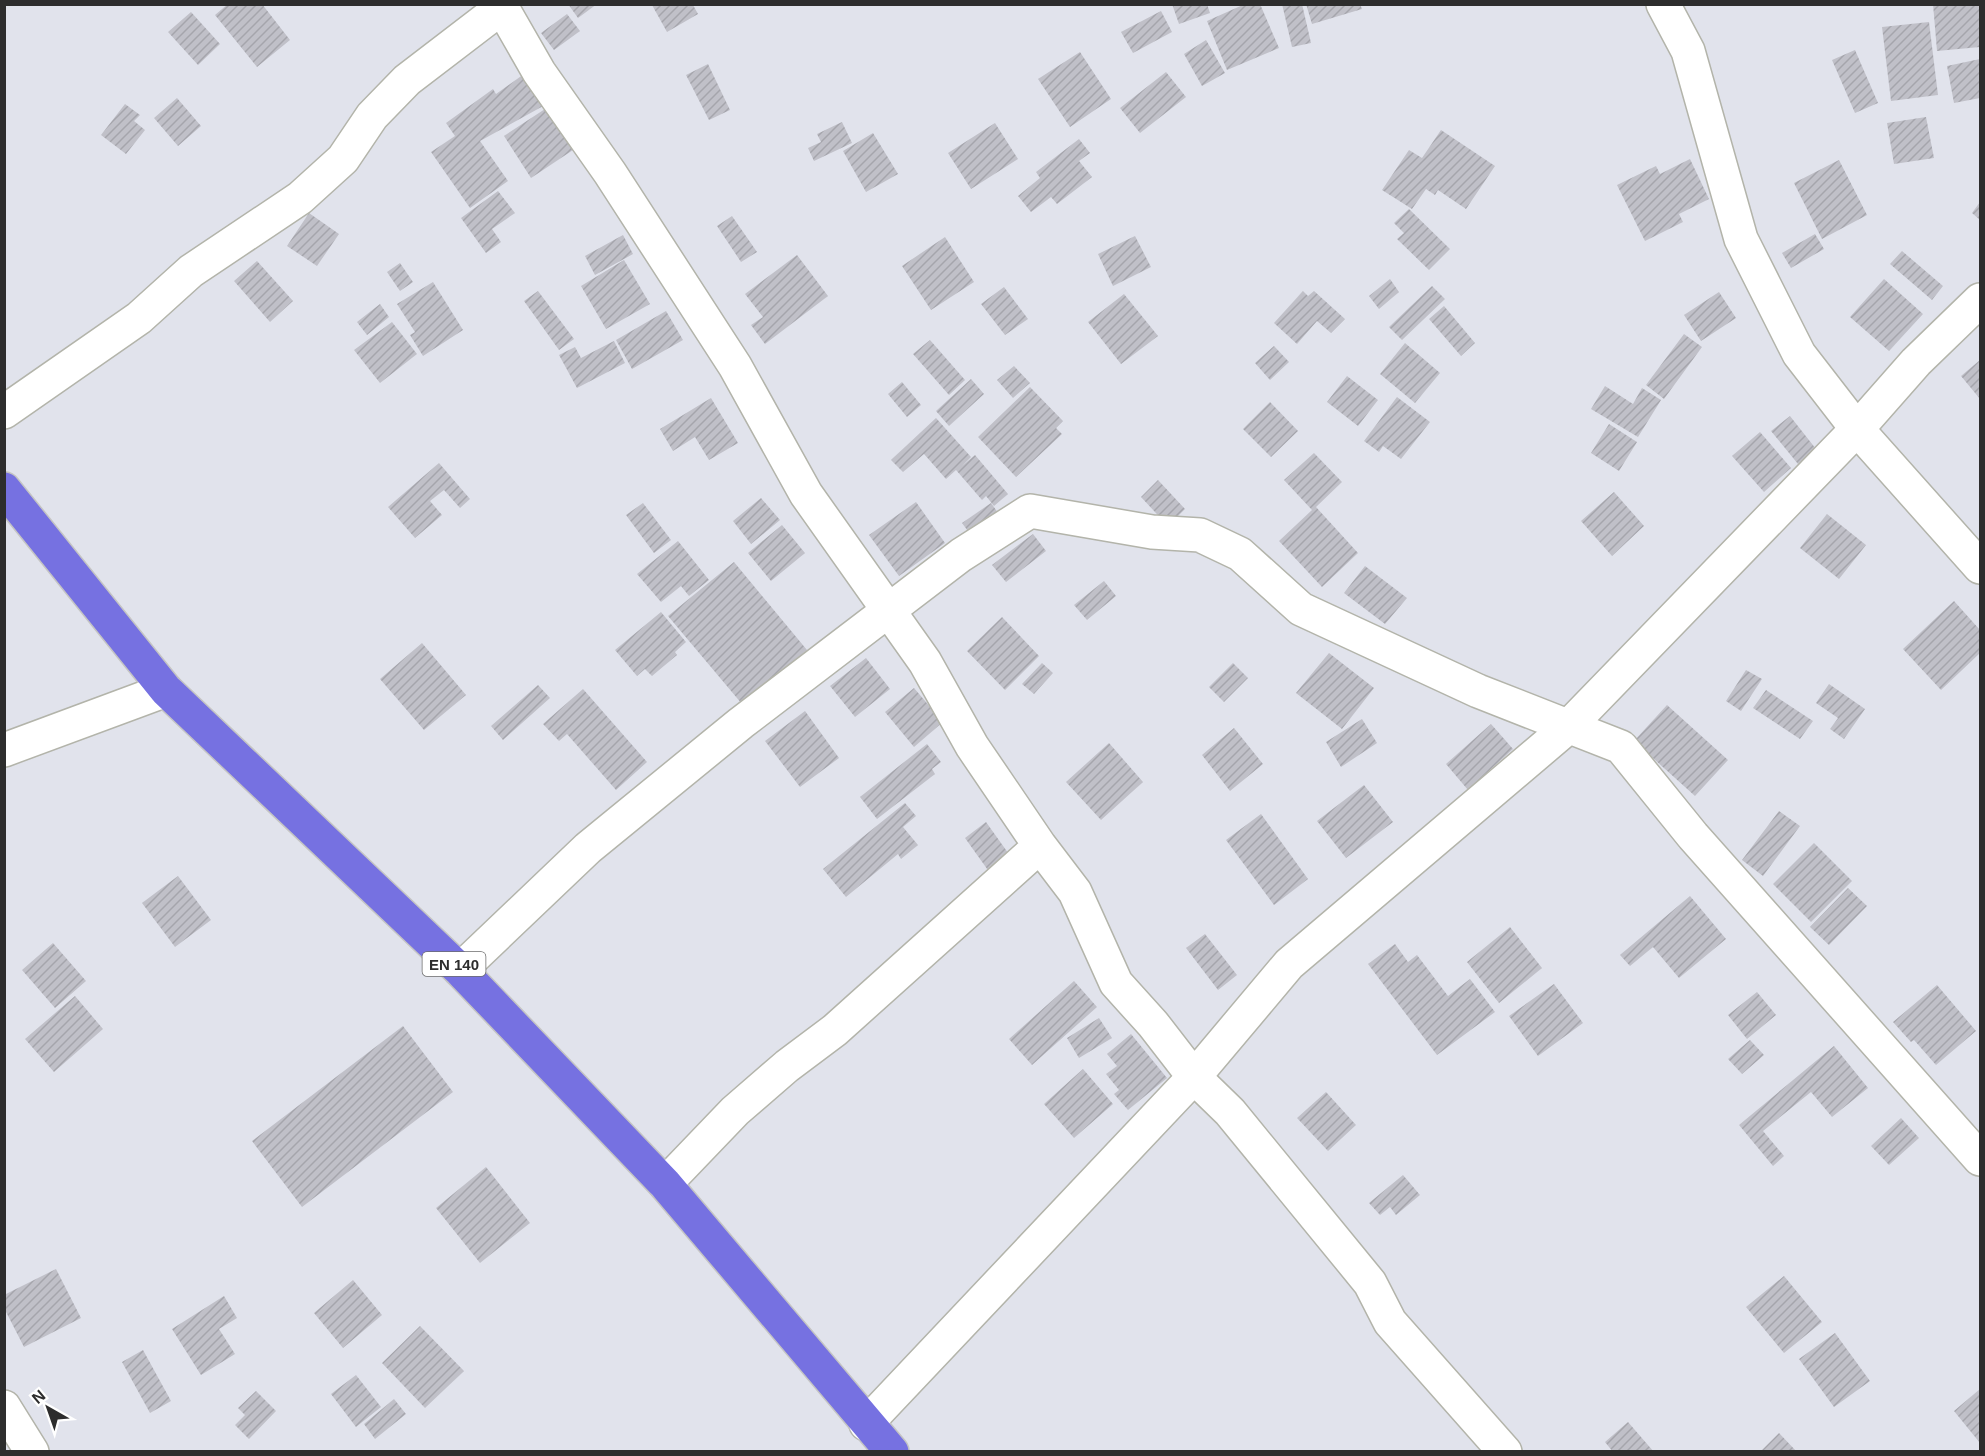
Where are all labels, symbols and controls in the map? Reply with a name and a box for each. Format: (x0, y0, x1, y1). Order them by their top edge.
road number: EN 140 (422, 952, 486, 976)
north arrow (18, 1378, 78, 1438)
text: N (29, 1387, 49, 1407)

